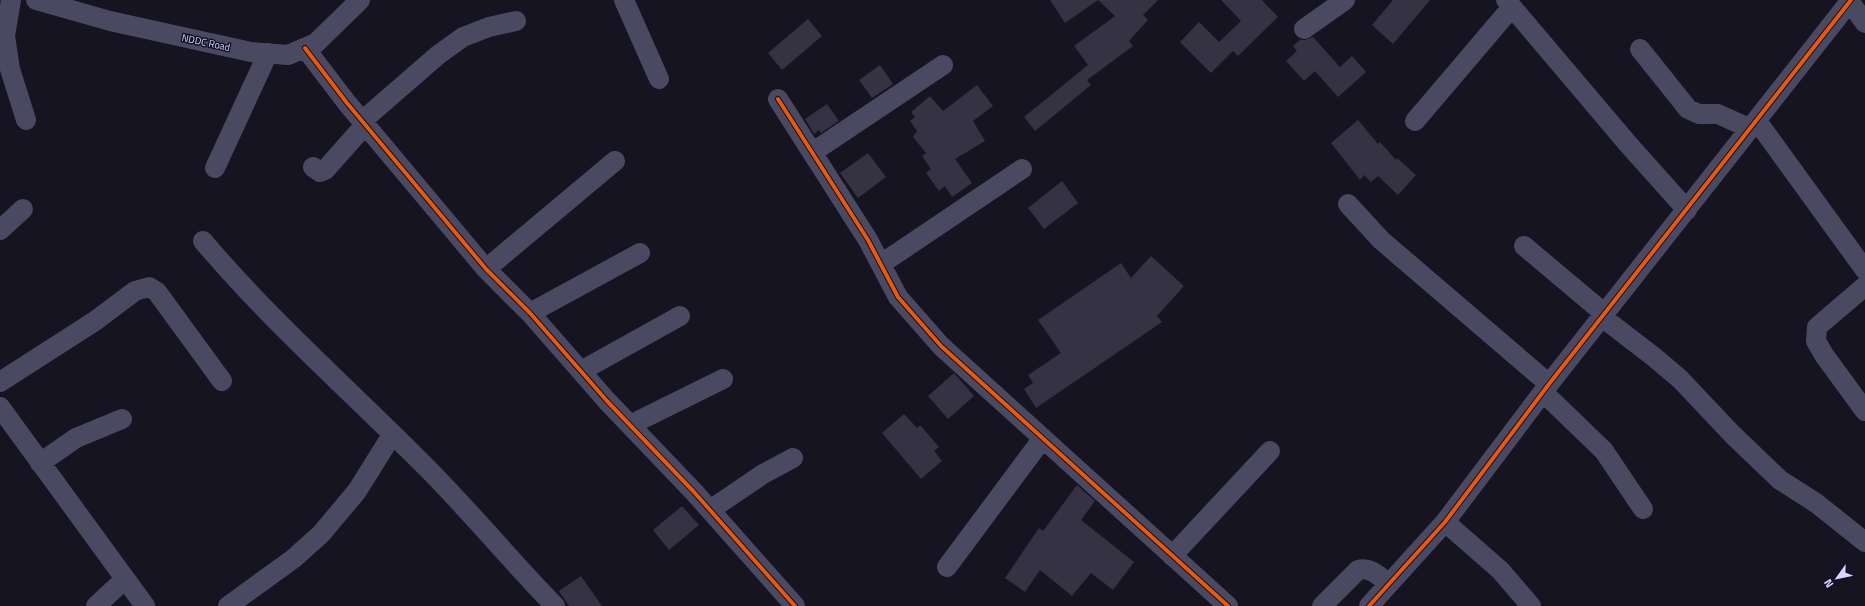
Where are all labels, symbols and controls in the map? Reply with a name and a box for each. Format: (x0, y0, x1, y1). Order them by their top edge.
street label: NDDC Road (180, 30, 231, 55)
north arrow (1817, 558, 1857, 598)
text: N (1820, 576, 1837, 591)

